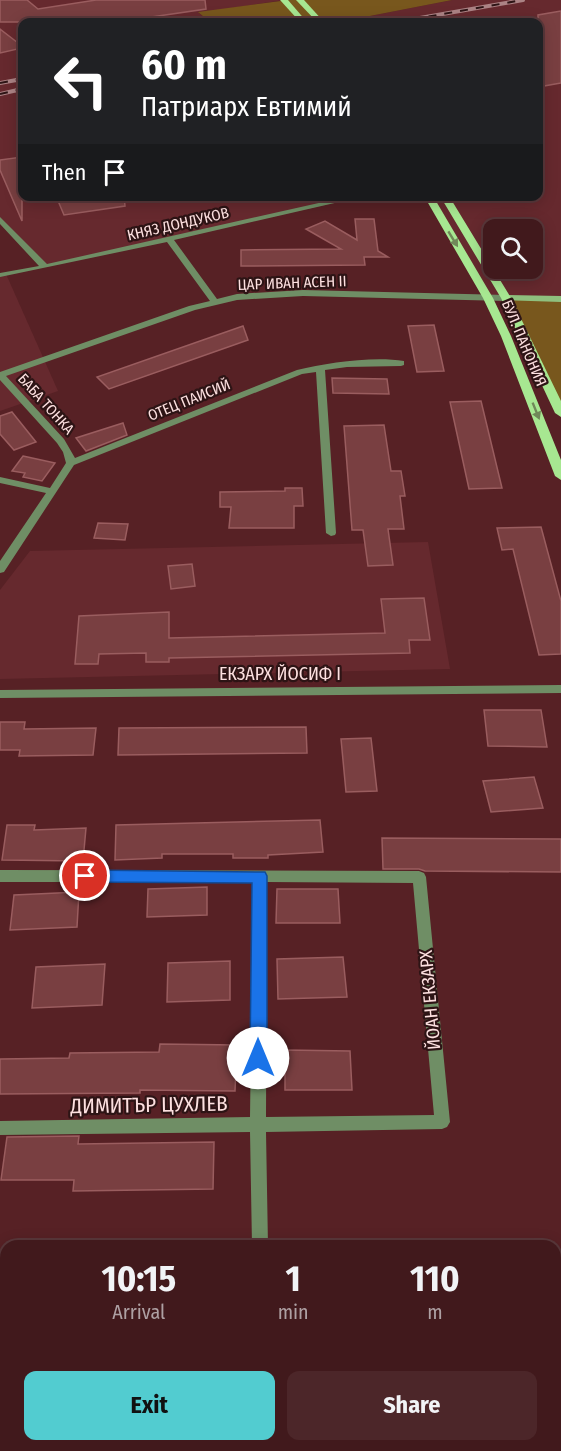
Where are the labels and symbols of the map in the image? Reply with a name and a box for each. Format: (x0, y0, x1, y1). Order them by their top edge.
street label: КНЯЗ ДОНДУКОВ (125, 204, 231, 244)
one-way arrow (448, 231, 458, 248)
street label: ЦАР ИВАН АСЕН II (237, 272, 347, 294)
street label: БУЛ. ПАНОНИЯ (498, 297, 550, 389)
street label: БАБА ТОНКА (14, 370, 78, 438)
street label: ОТЕЦ ПАИСИЙ (145, 375, 233, 425)
one-way arrow (531, 402, 541, 420)
street label: ЕКЗАРХ ЙОСИФ I (219, 663, 341, 685)
pin (59, 850, 110, 901)
street label: ЙОАН ЕКЗАРХ (415, 949, 445, 1051)
position arrow (226, 1026, 290, 1090)
street label: ДИМИТЪР ЦУХЛЕВ (69, 1091, 228, 1119)

